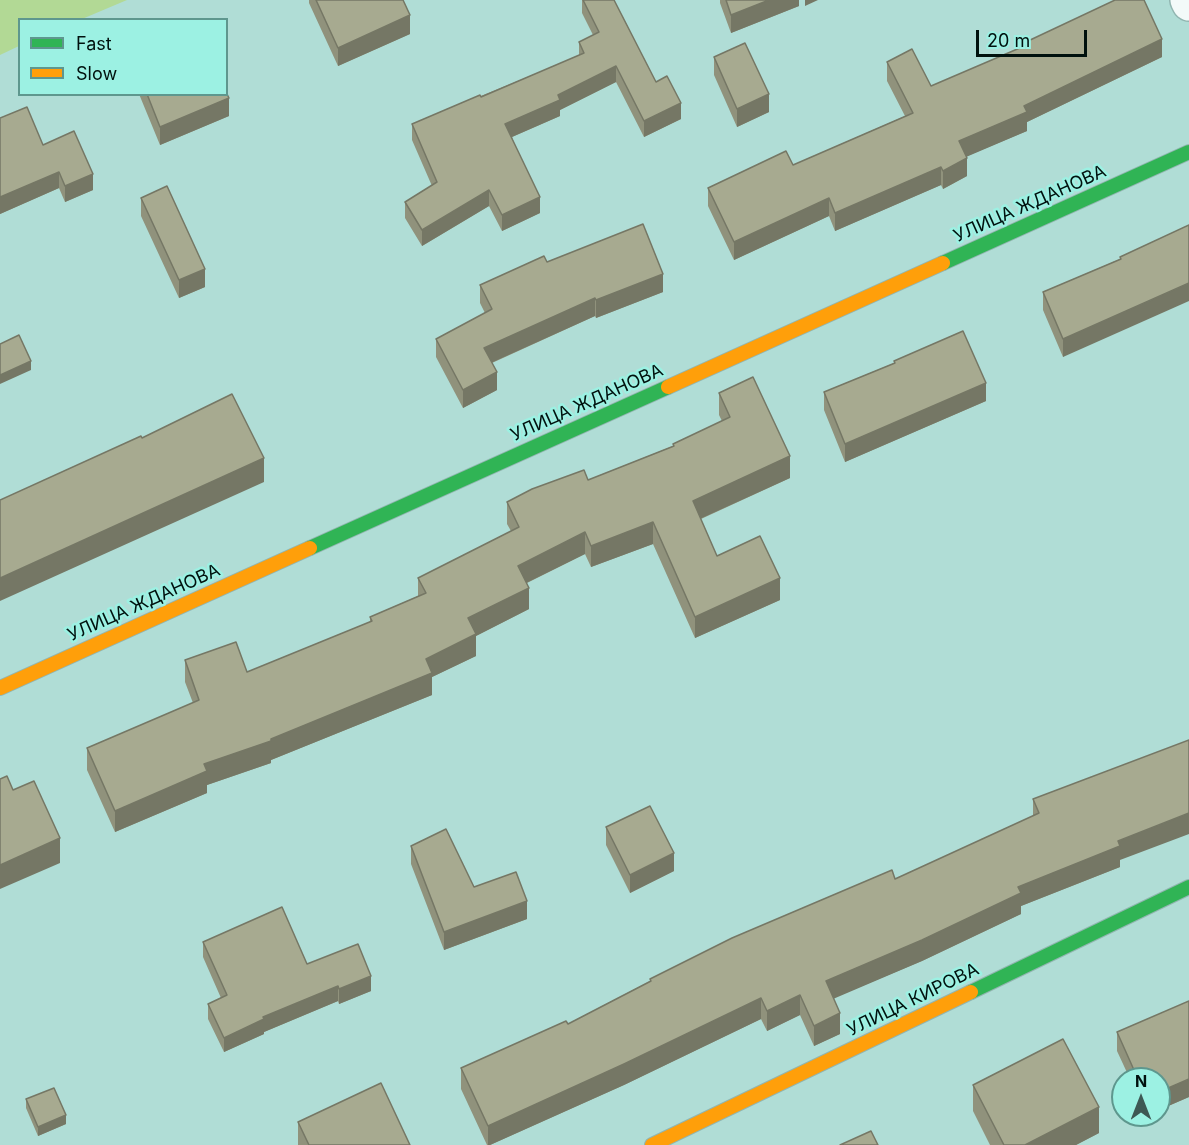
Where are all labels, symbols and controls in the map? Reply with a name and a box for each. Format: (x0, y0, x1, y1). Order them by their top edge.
legend (18, 18, 228, 96)
scale bar (979, 18, 1090, 56)
text: 20 m (987, 30, 1030, 51)
text: Fast (76, 33, 112, 54)
text: Slow (76, 63, 117, 84)
street label: УЛИЦА ЖДАНОВА (950, 161, 1110, 247)
street label: УЛИЦА ЖДАНОВА (507, 360, 667, 446)
street label: УЛИЦА ЖДАНОВА (64, 560, 224, 646)
street label: УЛИЦА КИРОВА (844, 959, 982, 1041)
north arrow (1111, 1067, 1171, 1127)
text: N (1135, 1071, 1147, 1091)

